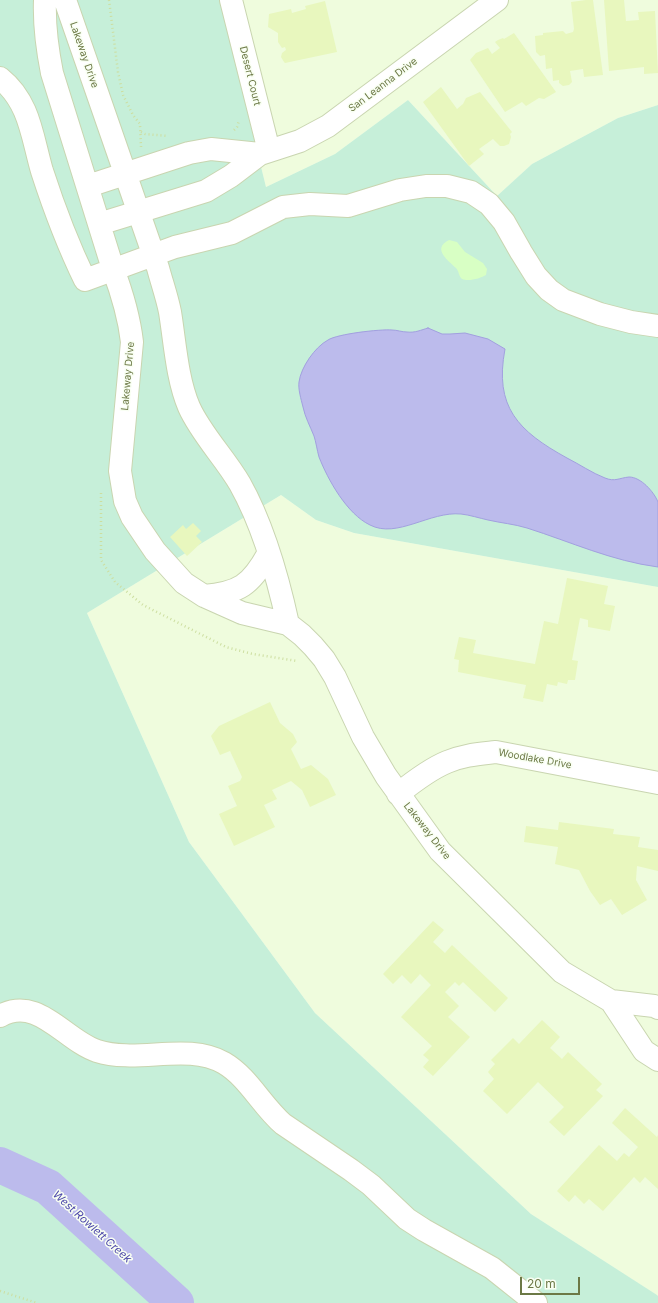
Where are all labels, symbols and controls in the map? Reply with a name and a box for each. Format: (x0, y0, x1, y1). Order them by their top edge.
street label: Lakeway Drive (67, 20, 101, 90)
street label: Desert Court (237, 45, 263, 107)
street label: San Leanna Drive (346, 55, 420, 115)
street label: Lakeway Drive (119, 341, 137, 411)
street label: Woodlake Drive (497, 747, 573, 771)
street label: Lakeway Drive (401, 800, 453, 862)
water label: West Rowlett Creek (50, 1188, 134, 1266)
scale bar (522, 1269, 582, 1295)
text: 20 m (527, 1276, 556, 1291)

